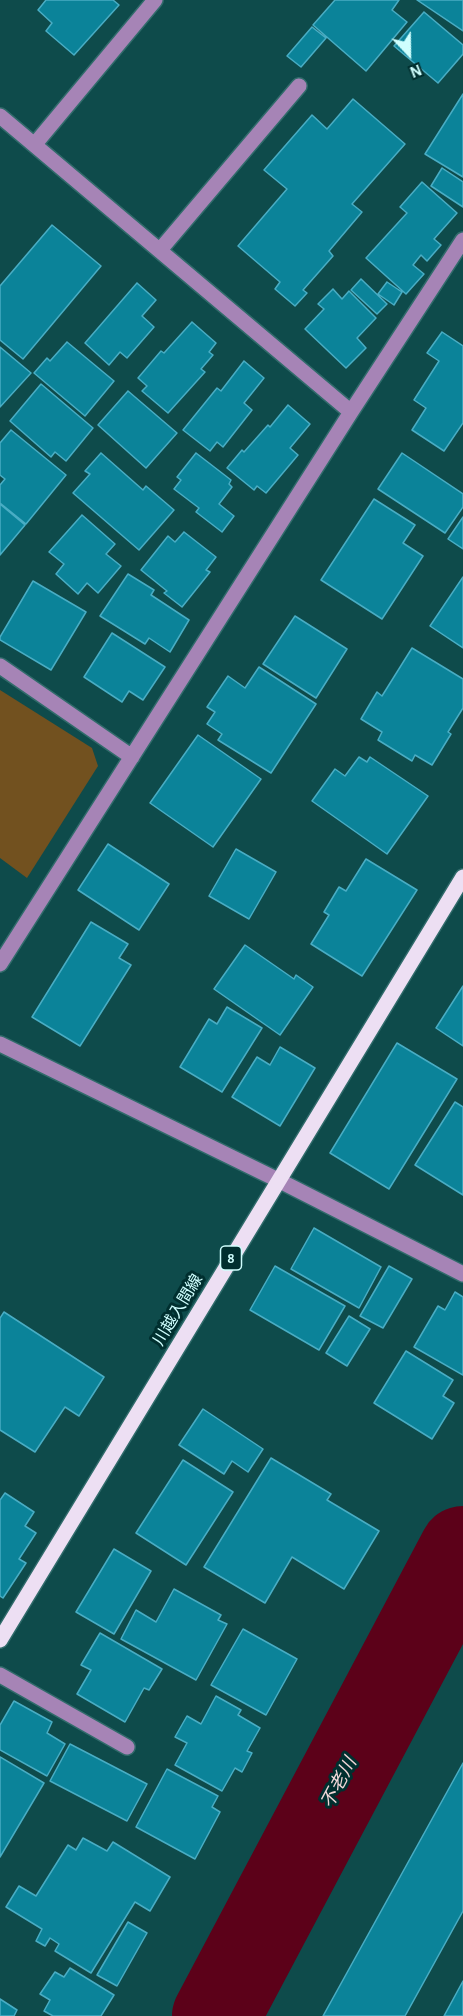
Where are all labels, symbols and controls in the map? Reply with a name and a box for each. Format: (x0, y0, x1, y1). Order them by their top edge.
north arrow (379, 24, 439, 84)
text: N (408, 61, 424, 80)
road number: 8 (220, 1246, 242, 1270)
street label: 川越入間線 (149, 1271, 207, 1349)
water label: 不老川 (317, 1754, 361, 1812)

